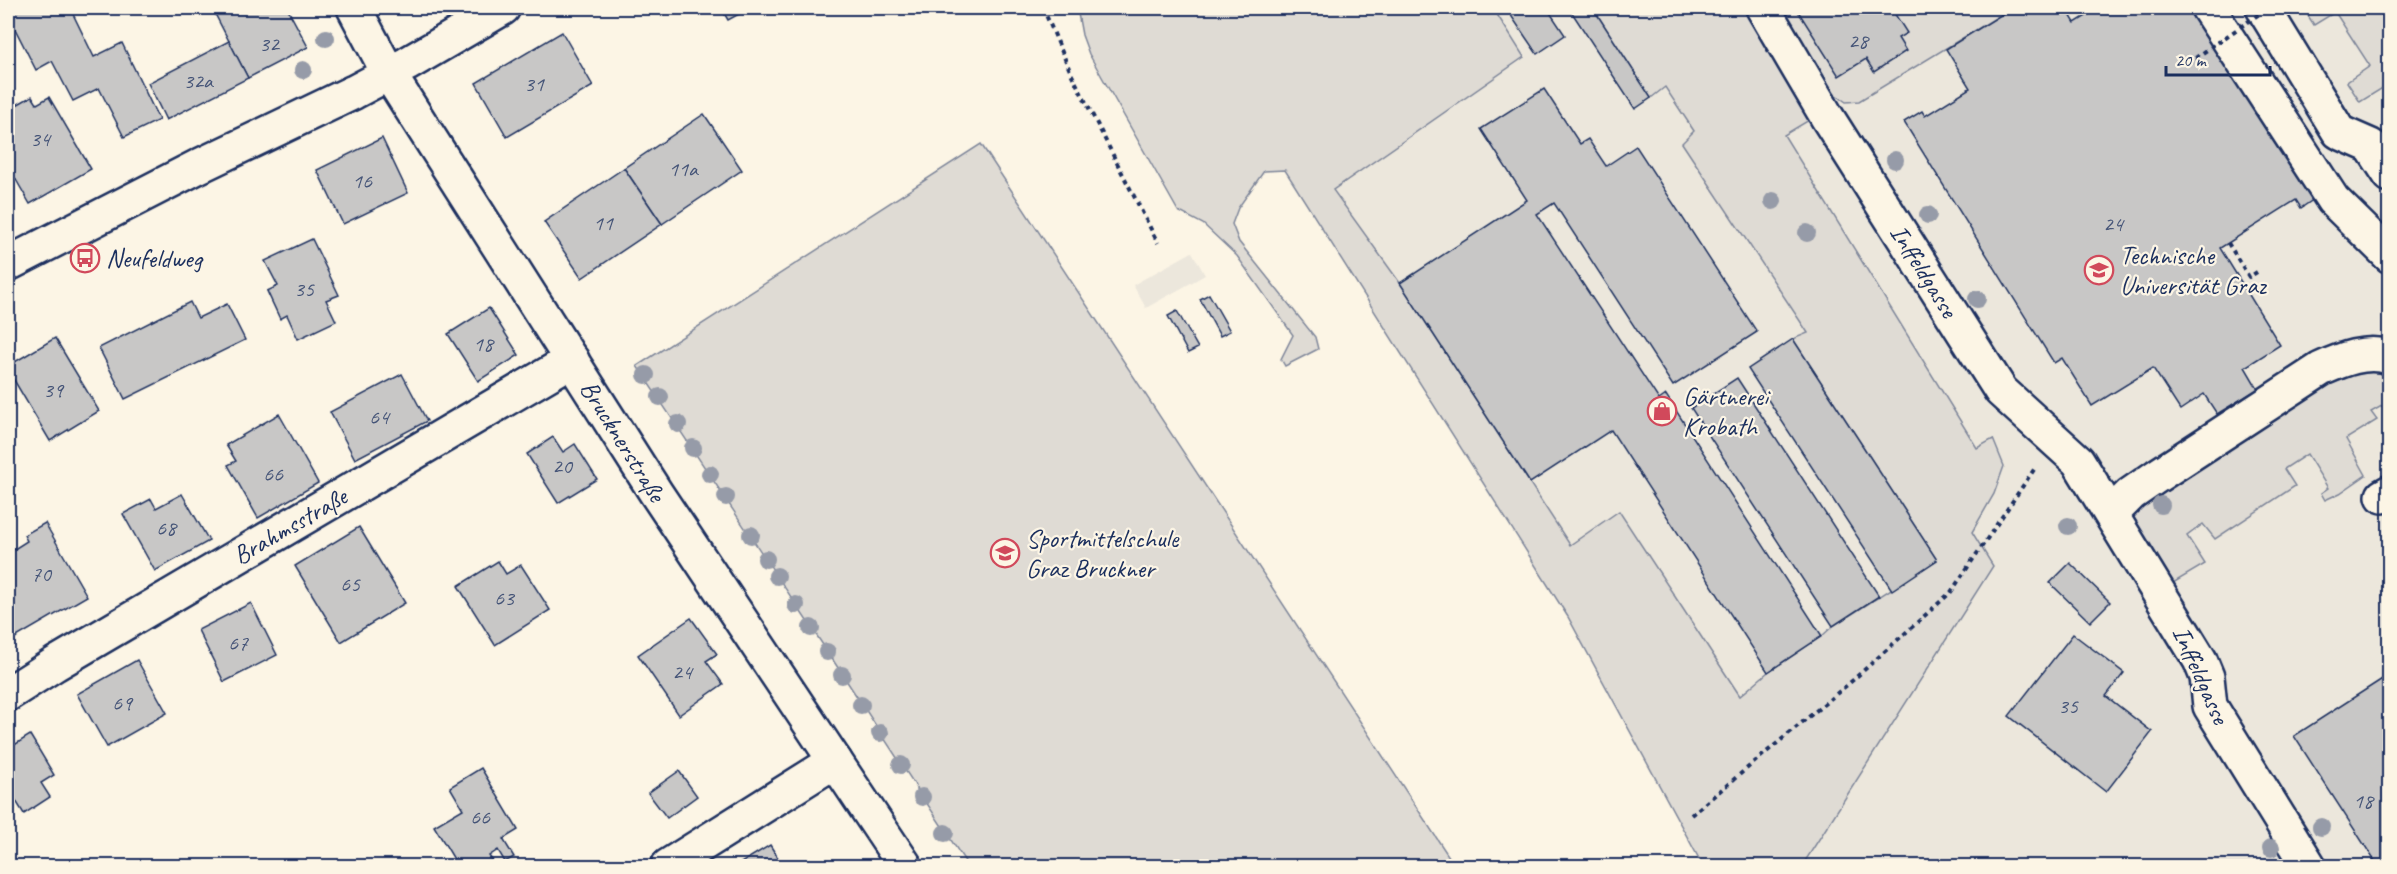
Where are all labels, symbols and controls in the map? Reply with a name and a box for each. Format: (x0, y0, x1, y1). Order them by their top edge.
house number: 28 (1848, 27, 1870, 55)
house number: 32 (259, 30, 281, 58)
scale bar (2166, 39, 2270, 77)
text: 20 m (2175, 49, 2208, 71)
house number: 32a (183, 67, 214, 95)
house number: 31 (524, 70, 545, 98)
house number: 34 (30, 125, 52, 153)
house number: 11a (668, 155, 699, 183)
house number: 16 (352, 167, 373, 195)
house number: 11 (593, 209, 614, 237)
house number: 24 (2103, 210, 2125, 238)
street label: Inffeldgasse (1883, 218, 1966, 325)
place label: Technische Universität Graz (2120, 239, 2267, 302)
bus stop icon: Neufeldweg (69, 242, 101, 274)
place label: Neufeldweg (106, 242, 203, 275)
school or university icon: Technische Universität Graz (2083, 254, 2115, 286)
house number: 35 (294, 275, 315, 303)
house number: 18 (473, 330, 495, 358)
street label: Brucknerstraße (573, 374, 675, 510)
house number: 39 (43, 376, 65, 404)
place label: Gärtnerei Krobath (1683, 380, 1771, 443)
shop icon: Gärtnerei Krobath (1646, 395, 1678, 427)
house number: 64 (369, 403, 391, 431)
house number: 20 (552, 452, 574, 480)
house number: 66 (263, 460, 284, 488)
street label: Brahmsstraße (227, 479, 355, 572)
house number: 68 (156, 514, 178, 542)
place label: Sportmittelschule Graz Bruckner (1026, 522, 1180, 585)
school or university icon: Sportmittelschule Graz Bruckner (989, 537, 1021, 569)
house number: 70 (31, 560, 53, 588)
house number: 65 (340, 570, 361, 598)
house number: 63 (494, 584, 516, 612)
street label: Inffeldgasse (2165, 621, 2238, 731)
house number: 67 (228, 629, 249, 657)
house number: 24 (672, 658, 694, 686)
house number: 69 (112, 689, 134, 717)
house number: 35 (2058, 692, 2079, 720)
house number: 18 (2353, 787, 2375, 815)
house number: 66 (470, 803, 491, 831)

